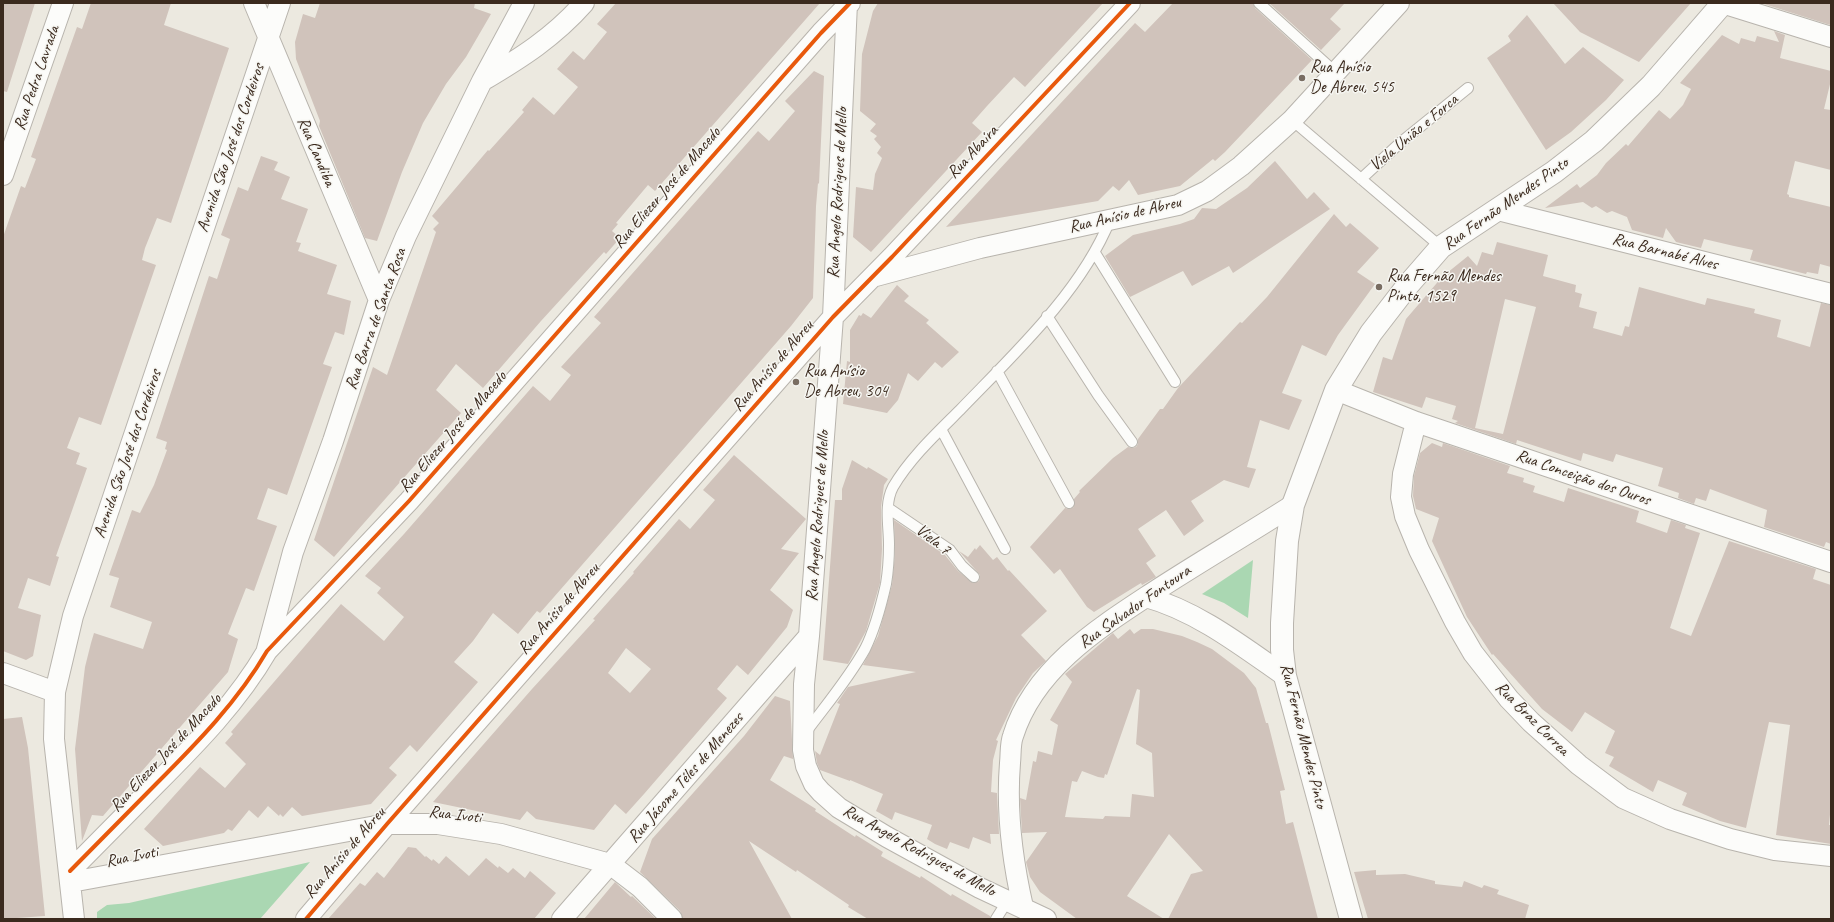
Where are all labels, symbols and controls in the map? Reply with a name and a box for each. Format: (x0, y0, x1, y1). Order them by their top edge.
street label: Rua Pedra Lavrada (10, 23, 64, 133)
place label: Rua Anísio De Abreu, 545 (1310, 58, 1394, 98)
street label: Avenida São José dos Cordeiros (193, 61, 269, 235)
marker: Rua Anísio De Abreu, 545 (1297, 73, 1307, 83)
street label: Viela União e Forca (1366, 90, 1462, 176)
street label: Rua Angelo Rodrigues de Mello (823, 107, 853, 279)
street label: Rua Candiba (292, 114, 340, 190)
street label: Rua Abaíra (943, 121, 1003, 183)
street label: Rua Eliezer José de Macedo (609, 123, 725, 253)
street label: Rua Fernão Mendes Pinto (1439, 153, 1573, 255)
street label: Rua Anísio de Abreu (1067, 192, 1183, 238)
street label: Rua Barnabé Alves (1610, 229, 1720, 275)
street label: Rua Barra de Santa Rosa (341, 246, 411, 392)
place label: Rua Fernão Mendes Pinto, 1529 (1387, 267, 1501, 307)
marker: Rua Fernão Mendes Pinto, 1529 (1374, 282, 1384, 292)
street label: Rua Anísio de Abreu (728, 316, 818, 416)
place label: Rua Anísio De Abreu, 304 (804, 362, 888, 402)
street label: Avenida São José dos Cordeiros (90, 367, 166, 541)
street label: Rua Eliezer José de Macedo (395, 367, 511, 497)
marker: Rua Anísio De Abreu, 304 (791, 377, 801, 387)
street label: Rua Angelo Rodrigues de Mello (802, 430, 834, 602)
street label: Rua Conceição dos Ouros (1513, 445, 1653, 511)
street label: Viela 7 (911, 520, 955, 560)
street label: Rua Anísio de Abreu (514, 559, 604, 659)
street label: Rua Salvador Fontoura (1075, 561, 1195, 653)
street label: Rua Fernão Mendes Pinto (1275, 662, 1331, 810)
street label: Rua Braz Correa (1491, 678, 1573, 760)
street label: Rua Eliezer José de Macedo (106, 690, 226, 816)
street label: Rua Jácome Téles de Menezes (624, 709, 748, 847)
street label: Rua Angelo Rodrigues de Mello (839, 801, 999, 901)
street label: Rua Ivoti (428, 802, 482, 828)
street label: Rua Anísio de Abreu (300, 803, 390, 903)
street label: Rua Ivoti (104, 842, 160, 872)

